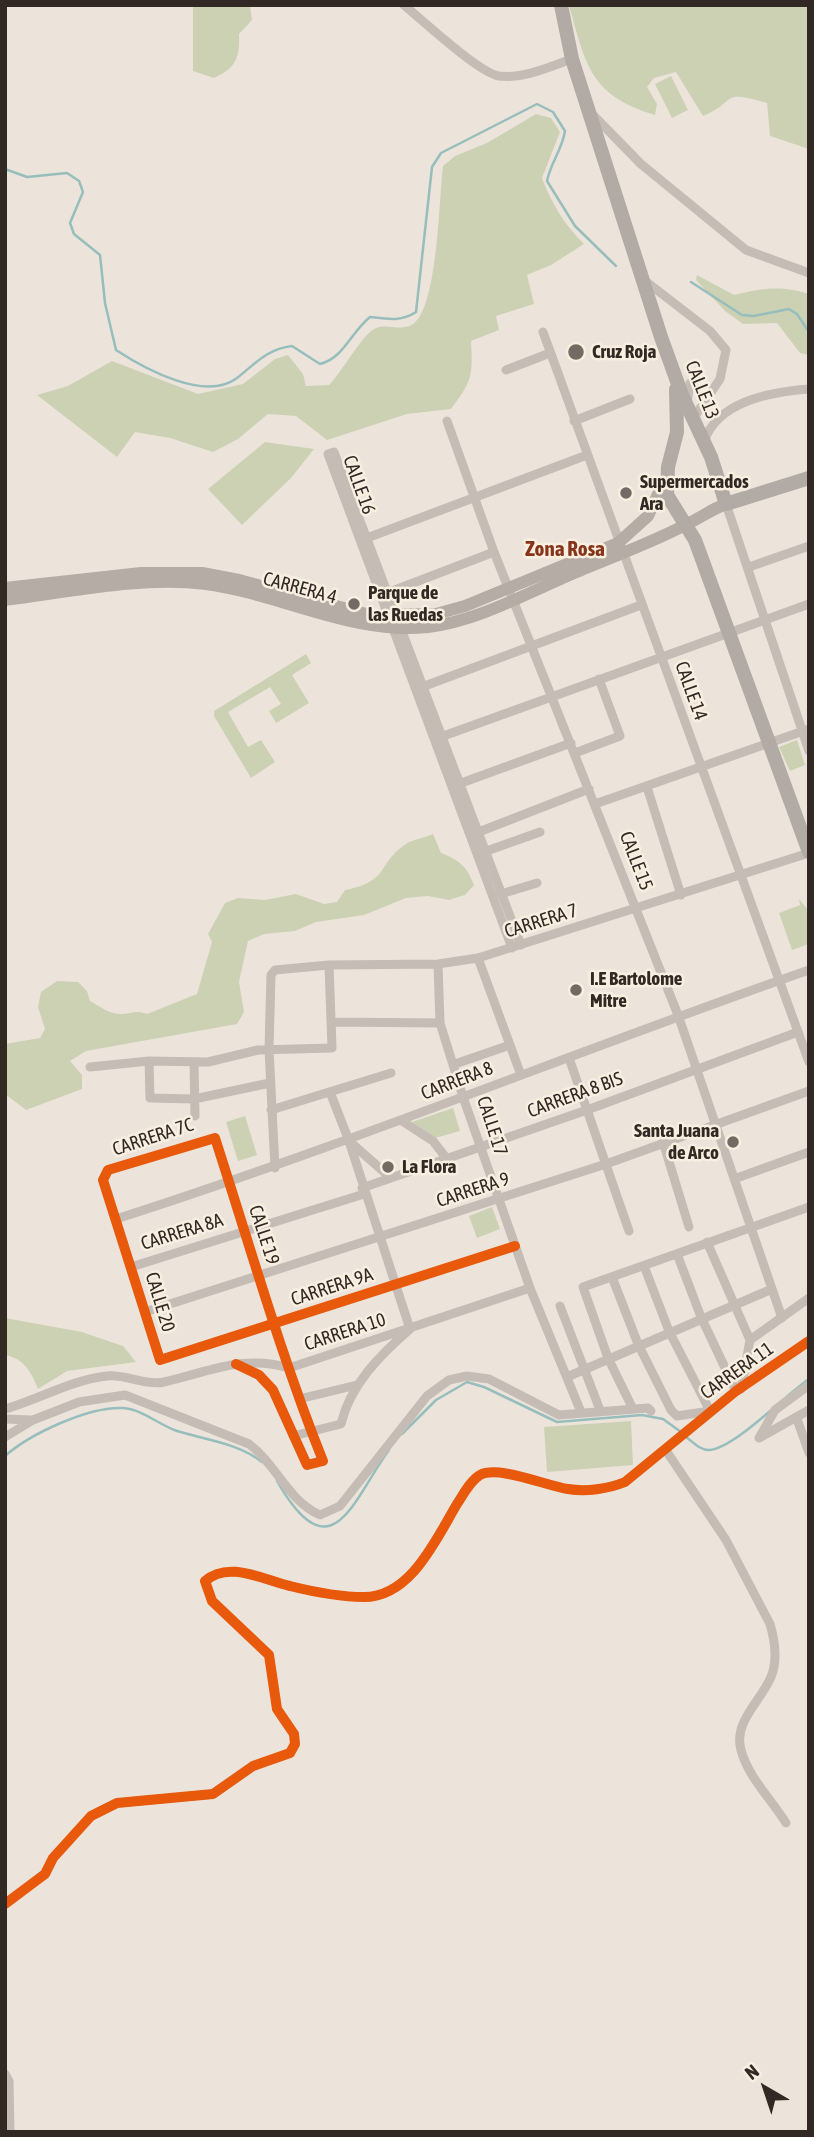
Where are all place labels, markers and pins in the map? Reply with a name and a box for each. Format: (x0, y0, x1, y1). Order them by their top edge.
place label: Cruz Roja (592, 341, 656, 363)
marker: Cruz Roja (566, 342, 586, 362)
place label: Supermercados Ara (640, 471, 749, 515)
marker: Supermercados Ara (618, 485, 634, 501)
place label: Parque de las Ruedas (368, 582, 443, 626)
marker: Parque de las Ruedas (346, 596, 362, 612)
place label: I.E Bartolome Mitre (590, 968, 682, 1012)
marker: I.E Bartolome Mitre (568, 982, 584, 998)
place label: Santa Juana de Arco (634, 1120, 719, 1164)
marker: Santa Juana de Arco (725, 1134, 741, 1150)
place label: La Flora (402, 1156, 456, 1178)
marker: La Flora (380, 1159, 396, 1175)

